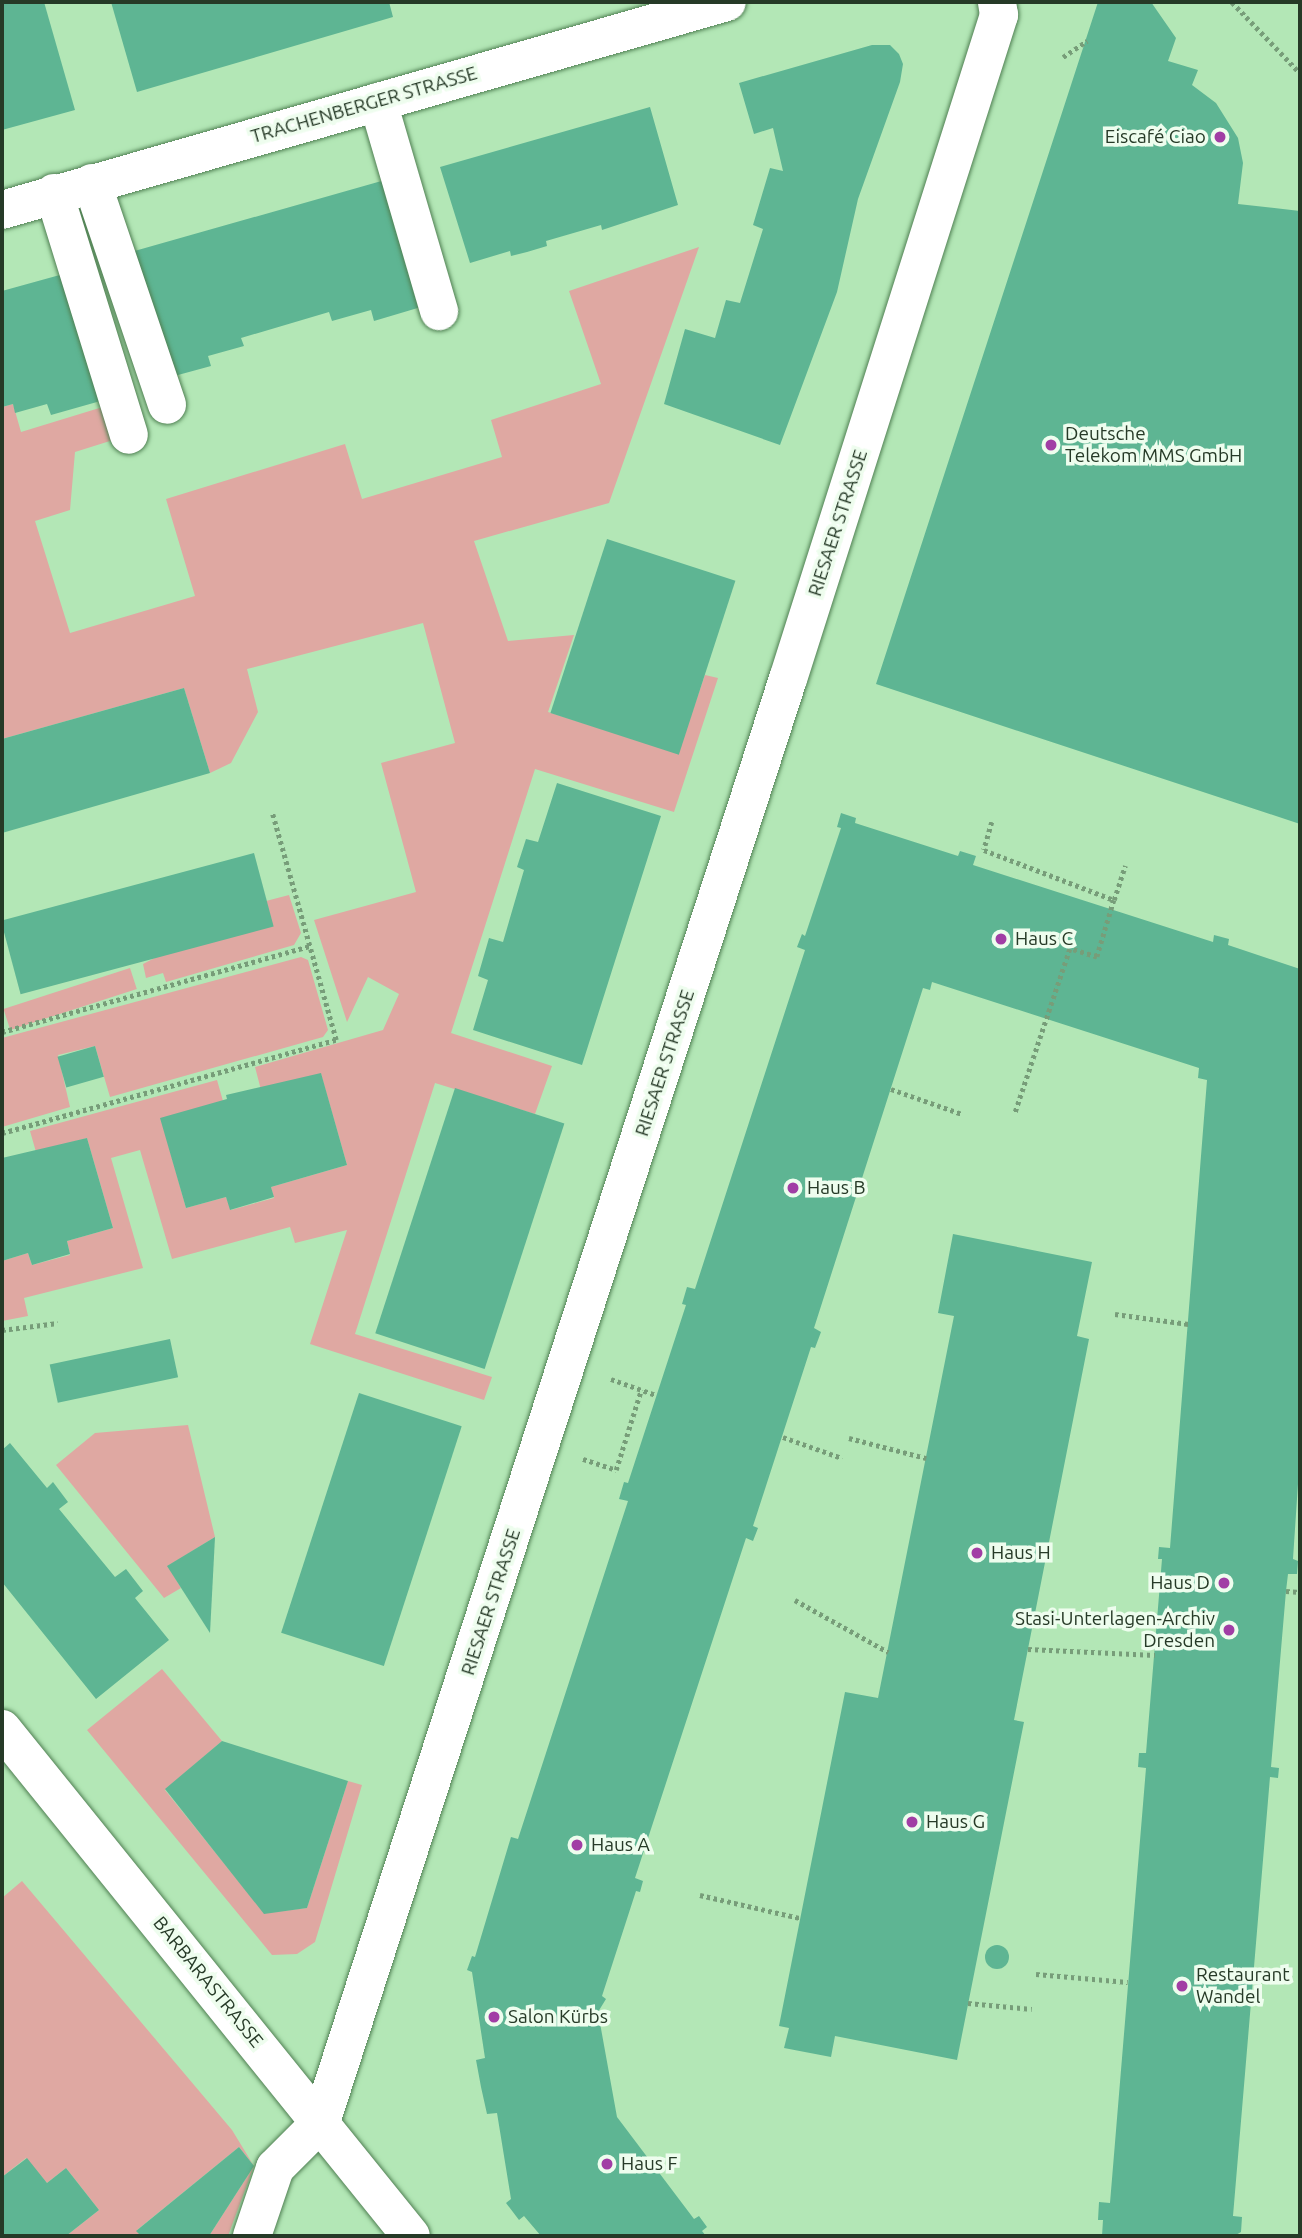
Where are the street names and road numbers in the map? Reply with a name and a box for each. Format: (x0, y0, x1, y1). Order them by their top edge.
street label: TRACHENBERGER STRASSE (248, 62, 480, 148)
street label: RIESAER STRASSE (804, 447, 872, 599)
street label: RIESAER STRASSE (631, 987, 699, 1139)
street label: RIESAER STRASSE (457, 1526, 525, 1678)
street label: BARBARASTRASSE (148, 1912, 268, 2052)

